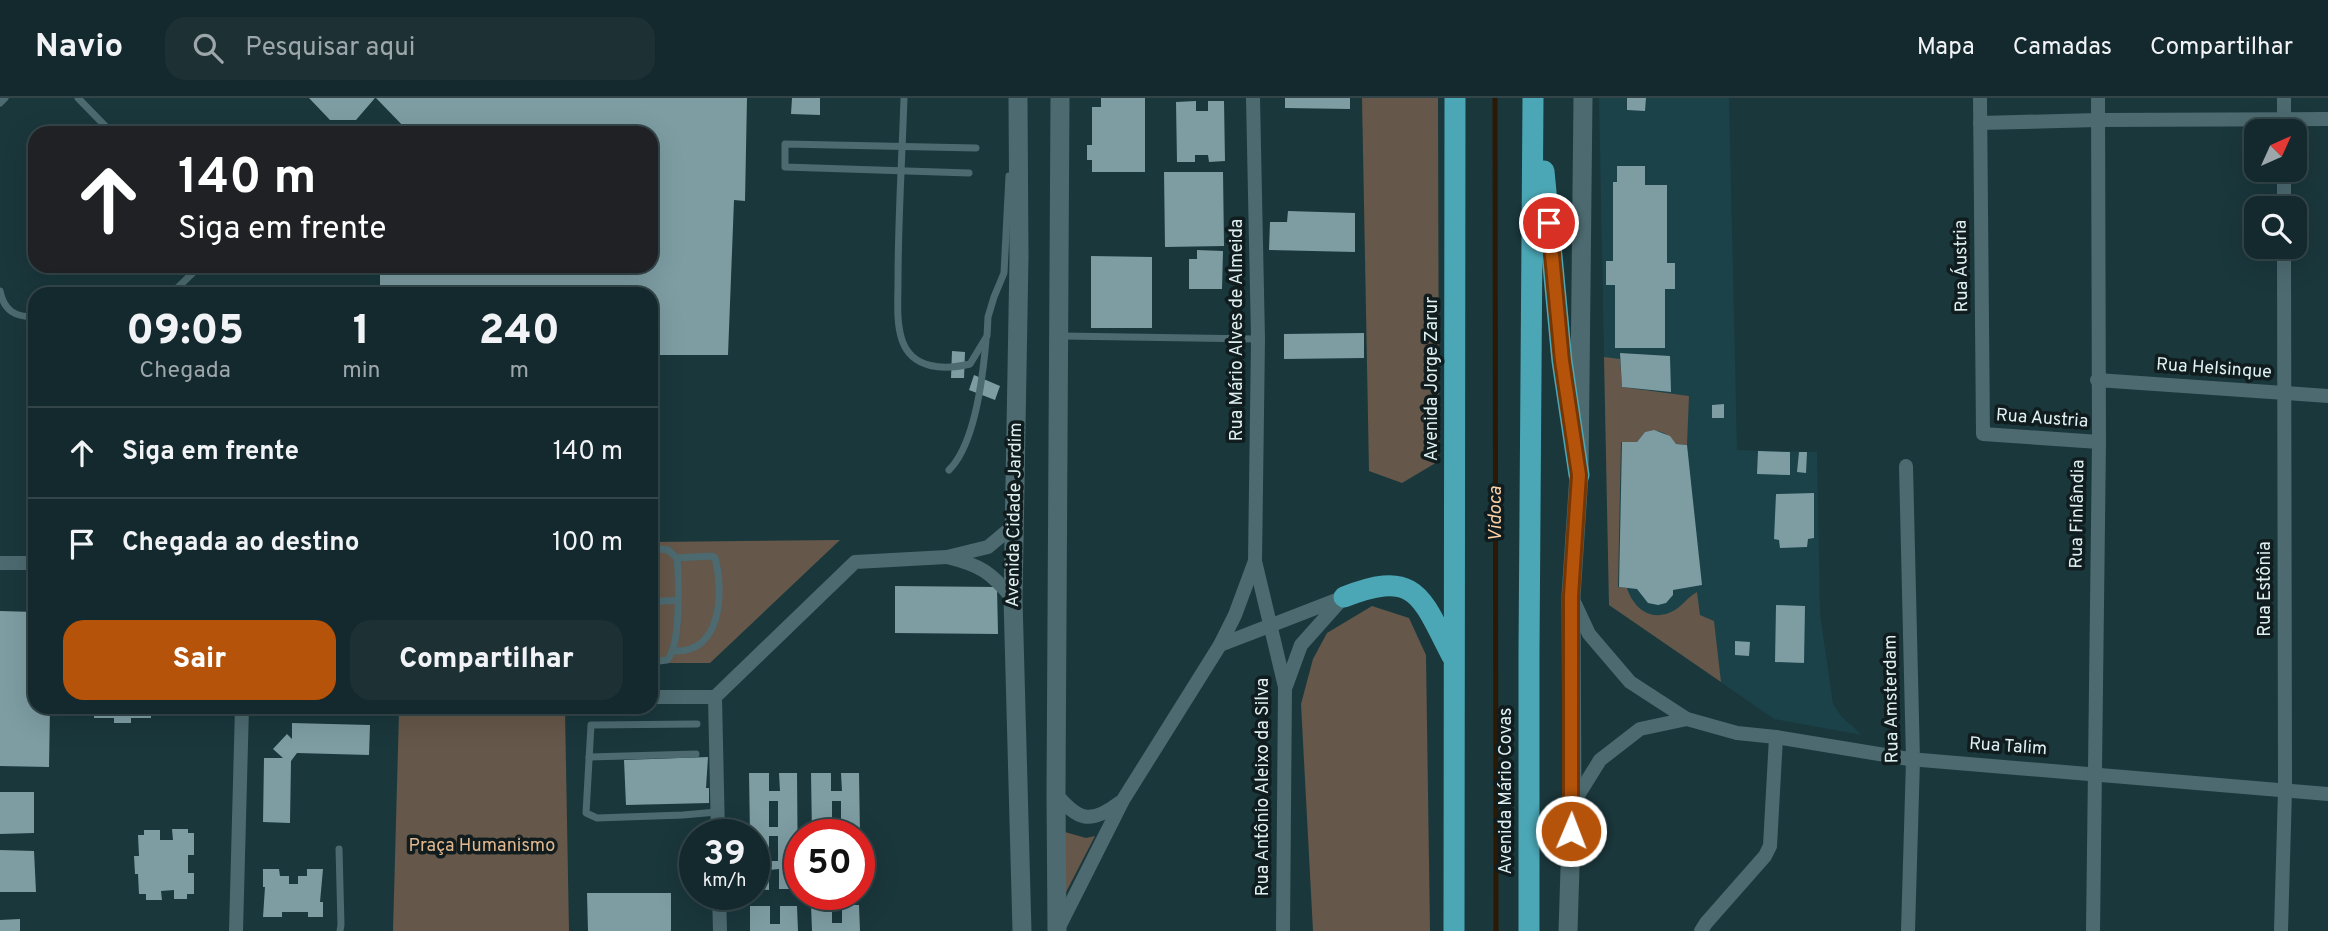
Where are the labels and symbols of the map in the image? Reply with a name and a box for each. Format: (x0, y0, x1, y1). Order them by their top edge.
north arrow (2244, 119, 2306, 182)
pin (1519, 193, 1579, 253)
street label: Rua Mário Alves de Almeida (1226, 219, 1249, 441)
street label: Rua Áustria (1948, 220, 1974, 312)
street label: Avenida Jorge Zarur (1421, 297, 1444, 461)
street label: Rua Helsinque (2155, 353, 2273, 385)
street label: Rua Austria (1995, 404, 2089, 434)
street label: Avenida Cidade Jardim (1002, 422, 1028, 608)
street label: Rua Finlândia (2066, 459, 2090, 569)
water label: Vidoca (1484, 486, 1508, 542)
street label: Rua Estônia (2254, 541, 2277, 637)
street label: Rua Amsterdam (1879, 634, 1905, 764)
street label: Rua Antônio Aleixo da Silva (1252, 678, 1275, 896)
street label: Avenida Mário Covas (1495, 708, 1518, 875)
street label: Rua Talim (1968, 733, 2048, 761)
position arrow (1534, 794, 1608, 868)
speed limit sign: 50 (784, 819, 875, 910)
park label: Praça Humanismo (409, 835, 555, 858)

